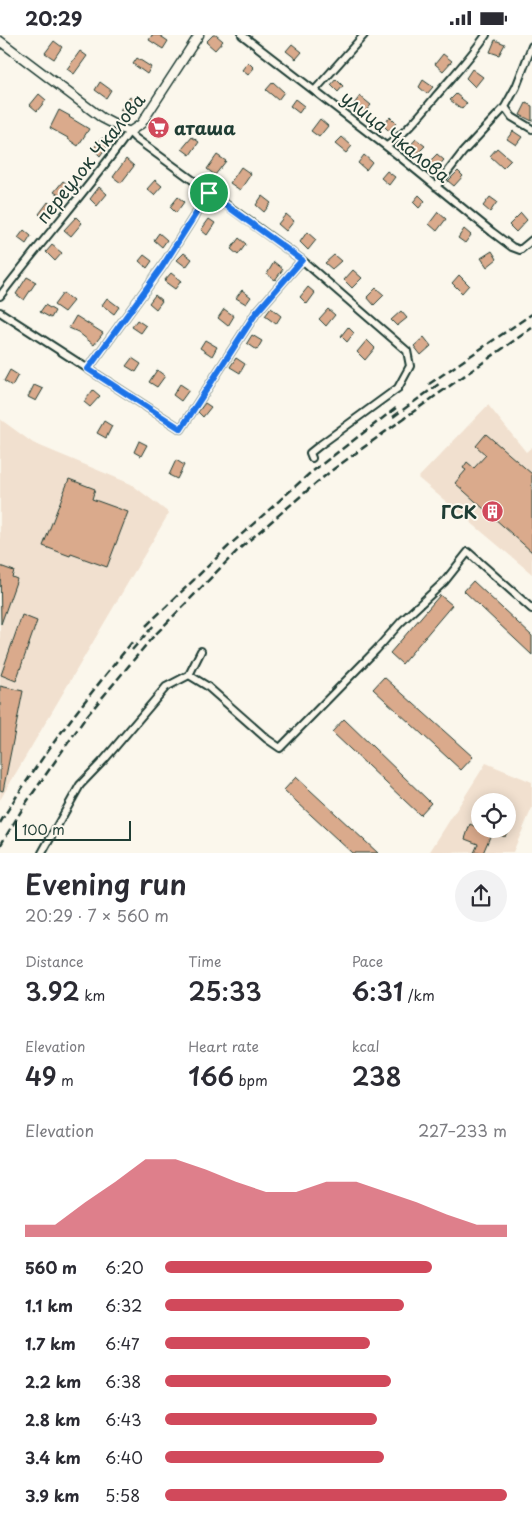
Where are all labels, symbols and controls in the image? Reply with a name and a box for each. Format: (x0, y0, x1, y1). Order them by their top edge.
text: 20:29 (25, 4, 82, 32)
street label: улица Чкалова (336, 83, 457, 189)
street label: переулок Чкалова (29, 86, 152, 229)
place label: аташа (174, 114, 236, 141)
supermarket icon: аташа (146, 115, 170, 139)
pin (188, 172, 230, 214)
icon: arrive (195, 179, 223, 207)
place label: ГСК (441, 498, 478, 525)
building icon: ГСК (481, 499, 505, 523)
map controls (471, 793, 516, 838)
button: locate (471, 793, 516, 838)
scale bar (15, 817, 131, 841)
text: 100 m (22, 819, 65, 840)
text: Evening run (25, 862, 187, 905)
button: share (455, 870, 507, 922)
text: 20:29 · 7 × 560 m (25, 903, 169, 927)
text: Distance (25, 951, 84, 972)
text: Time (188, 951, 221, 972)
text: Pace (352, 951, 383, 972)
text: 3.92 (25, 972, 80, 1010)
text: 25:33 (188, 972, 262, 1010)
text: 6:31 (352, 972, 403, 1010)
text: km (80, 985, 105, 1006)
text: /km (403, 985, 435, 1006)
text: Elevation (25, 1036, 85, 1057)
text: Heart rate (188, 1036, 259, 1057)
text: kcal (352, 1036, 380, 1057)
text: 49 (25, 1057, 56, 1095)
text: 166 (188, 1057, 234, 1095)
text: 238 (352, 1057, 402, 1095)
text: m (56, 1070, 74, 1091)
text: bpm (234, 1070, 268, 1091)
text: Elevation (25, 1118, 94, 1142)
text: 227–233 m (418, 1118, 507, 1142)
text: 560 m (25, 1255, 77, 1279)
text: 6:20 (105, 1255, 144, 1279)
text: 1.1 km (25, 1293, 73, 1317)
text: 6:32 (105, 1293, 142, 1317)
text: 1.7 km (25, 1331, 76, 1355)
text: 6:47 (105, 1331, 140, 1355)
text: 2.2 km (25, 1369, 81, 1393)
text: 6:38 (105, 1369, 141, 1393)
text: 2.8 km (25, 1407, 80, 1431)
text: 6:43 (105, 1407, 142, 1431)
text: 3.4 km (25, 1445, 81, 1469)
text: 6:40 (105, 1445, 143, 1469)
text: 3.9 km (25, 1483, 80, 1507)
text: 5:58 (105, 1483, 140, 1507)

